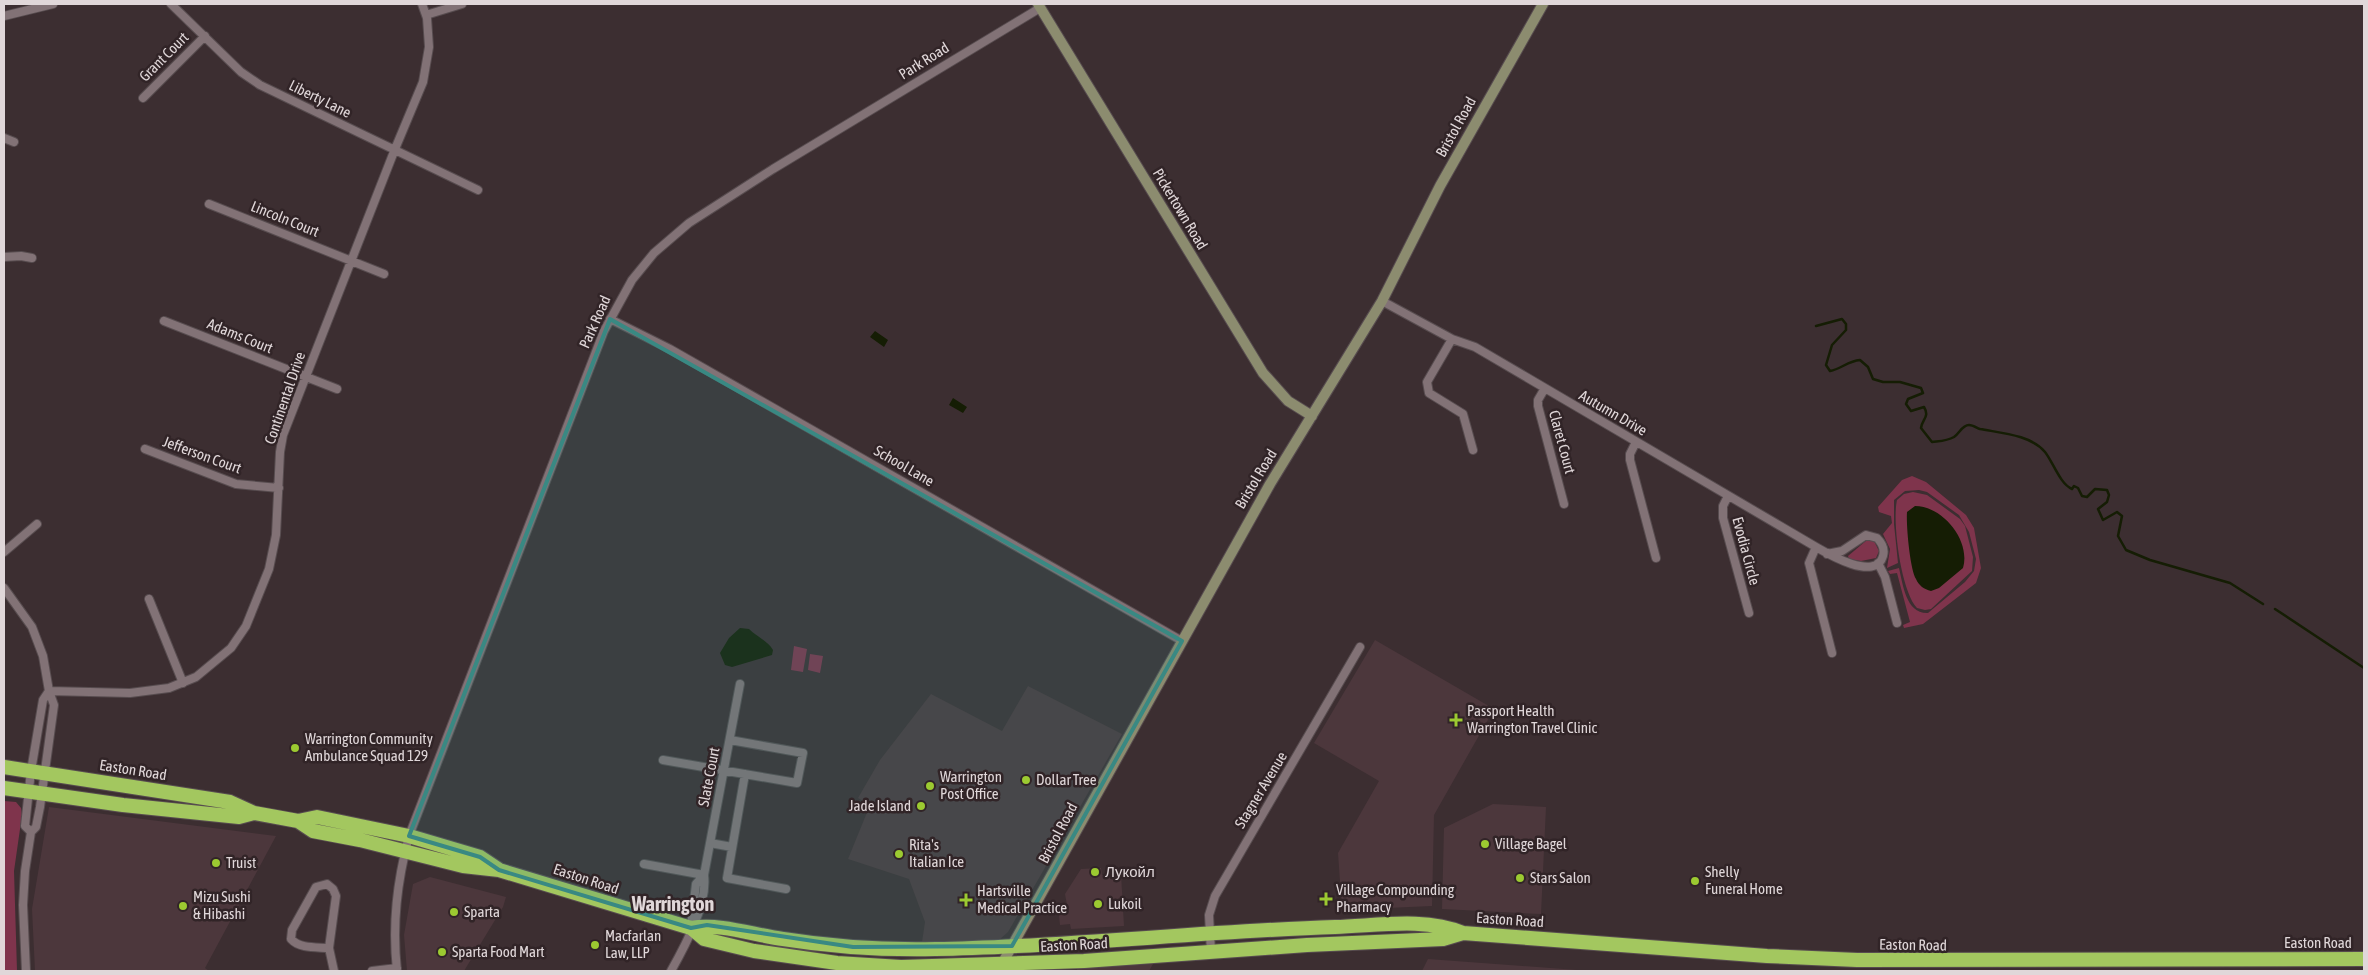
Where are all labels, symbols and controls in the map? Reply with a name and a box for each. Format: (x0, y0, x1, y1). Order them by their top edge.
street label: Grant Court (136, 29, 192, 85)
street label: Park Road (896, 39, 952, 83)
street label: Liberty Lane (286, 76, 354, 121)
street label: Bristol Road (1432, 94, 1479, 160)
street label: Pickertown Road (1150, 165, 1211, 252)
street label: Lincoln Court (249, 197, 322, 240)
street label: Park Road (575, 293, 614, 351)
street label: Adams Court (205, 315, 275, 356)
street label: Continental Drive (261, 349, 308, 446)
street label: Autumn Drive (1576, 386, 1650, 439)
street label: Claret Court (1546, 408, 1579, 475)
street label: Jefferson Court (161, 432, 244, 477)
street label: School Lane (871, 442, 937, 490)
street label: Bristol Road (1231, 446, 1280, 511)
street label: Evodia Circle (1729, 515, 1764, 587)
place label: Passport Health Warrington Travel Clinic (1467, 702, 1598, 736)
marker: Passport Health Warrington Travel Clinic (1449, 713, 1463, 727)
place label: Warrington Community Ambulance Squad 129 (305, 730, 433, 764)
marker: Warrington Community Ambulance Squad 129 (289, 742, 301, 754)
street label: Slate Court (694, 746, 723, 808)
street label: Stagner Avenue (1231, 748, 1290, 831)
street label: Easton Road (98, 756, 168, 783)
place label: Warrington Post Office (940, 768, 1002, 802)
place label: Dollar Tree (1036, 771, 1097, 788)
marker: Dollar Tree (1020, 774, 1032, 786)
marker: Warrington Post Office (924, 780, 936, 792)
place label: Jade Island (849, 797, 911, 814)
marker: Jade Island (915, 800, 927, 812)
street label: Bristol Road (1035, 800, 1081, 866)
place label: Village Bagel (1495, 835, 1567, 852)
place label: Rita's Italian Ice (909, 836, 964, 870)
marker: Village Bagel (1479, 838, 1491, 850)
marker: Rita's Italian Ice (893, 848, 905, 860)
place label: Truist (226, 854, 256, 871)
marker: Truist (210, 857, 222, 869)
street label: Easton Road (551, 860, 621, 897)
place label: Лукойл (1105, 863, 1155, 880)
place label: Shelly Funeral Home (1705, 863, 1783, 897)
marker: Лукойл (1089, 866, 1101, 878)
place label: Stars Salon (1530, 869, 1591, 886)
marker: Stars Salon (1514, 872, 1526, 884)
marker: Shelly Funeral Home (1689, 875, 1701, 887)
place label: Village Compounding Pharmacy (1336, 881, 1455, 915)
place label: Hartsville Medical Practice (977, 882, 1067, 916)
place label: Mizu Sushi & Hibashi (193, 888, 251, 922)
district label: Warrington (631, 892, 714, 915)
marker: Hartsville Medical Practice (959, 893, 973, 907)
marker: Village Compounding Pharmacy (1320, 893, 1332, 905)
place label: Lukoil (1108, 895, 1142, 912)
marker: Lukoil (1092, 898, 1104, 910)
marker: Mizu Sushi & Hibashi (177, 900, 189, 912)
place label: Sparta (464, 903, 500, 920)
marker: Sparta (448, 906, 460, 918)
street label: Easton Road (1476, 909, 1544, 930)
place label: Macfarlan Law, LLP (605, 927, 661, 961)
street label: Easton Road (1040, 934, 1108, 955)
street label: Easton Road (2284, 934, 2352, 951)
street label: Easton Road (1879, 935, 1947, 954)
marker: Macfarlan Law, LLP (589, 939, 601, 951)
place label: Sparta Food Mart (452, 943, 545, 960)
marker: Sparta Food Mart (436, 946, 448, 958)

